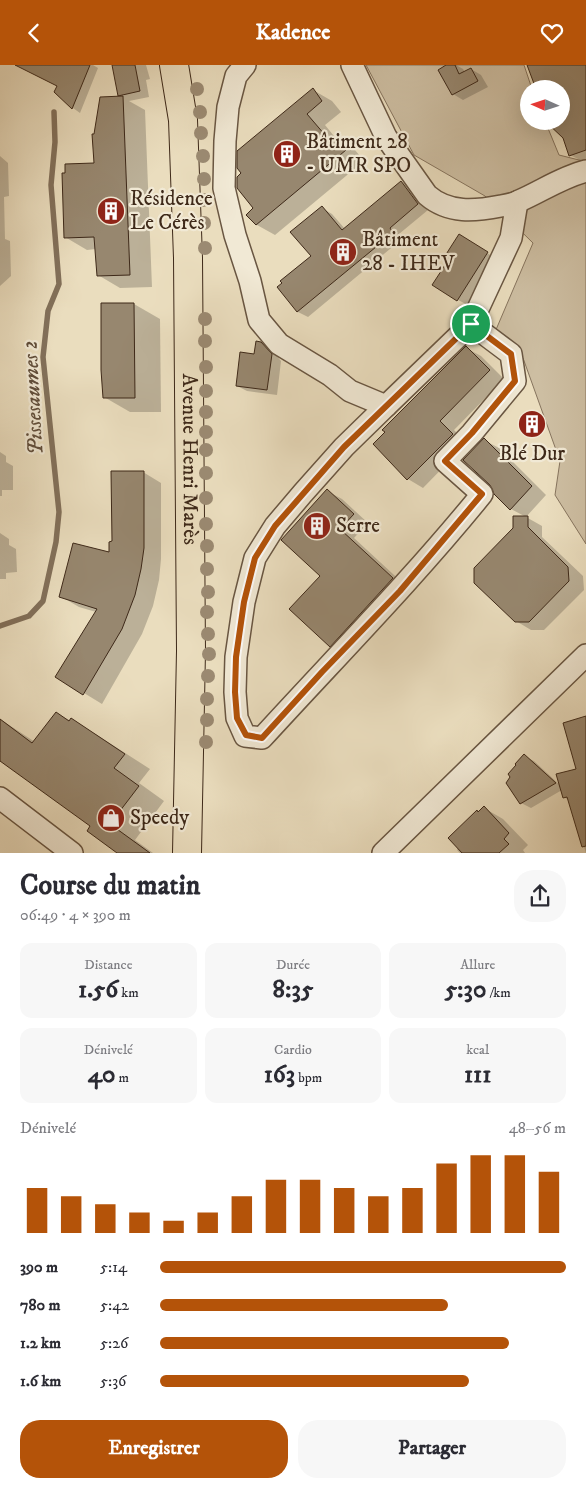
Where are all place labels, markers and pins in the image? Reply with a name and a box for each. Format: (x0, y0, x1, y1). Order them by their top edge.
place label: Bâtiment 28 - UMR SPO (306, 129, 411, 179)
building icon: Bâtiment 28 - UMR SPO (272, 139, 302, 169)
place label: Résidence Le Cérès (130, 186, 213, 236)
building icon: Résidence Le Cérès (96, 196, 126, 226)
place label: Bâtiment 28 - IHEV (362, 227, 456, 277)
building icon: Bâtiment 28 - IHEV (328, 237, 358, 267)
pin (450, 303, 492, 345)
building icon: Blé Dur (517, 409, 547, 439)
place label: Blé Dur (499, 441, 565, 467)
building icon: Serre (302, 511, 332, 541)
place label: Serre (336, 513, 380, 539)
shop icon: Speedy (96, 803, 126, 833)
place label: Speedy (130, 805, 190, 831)

